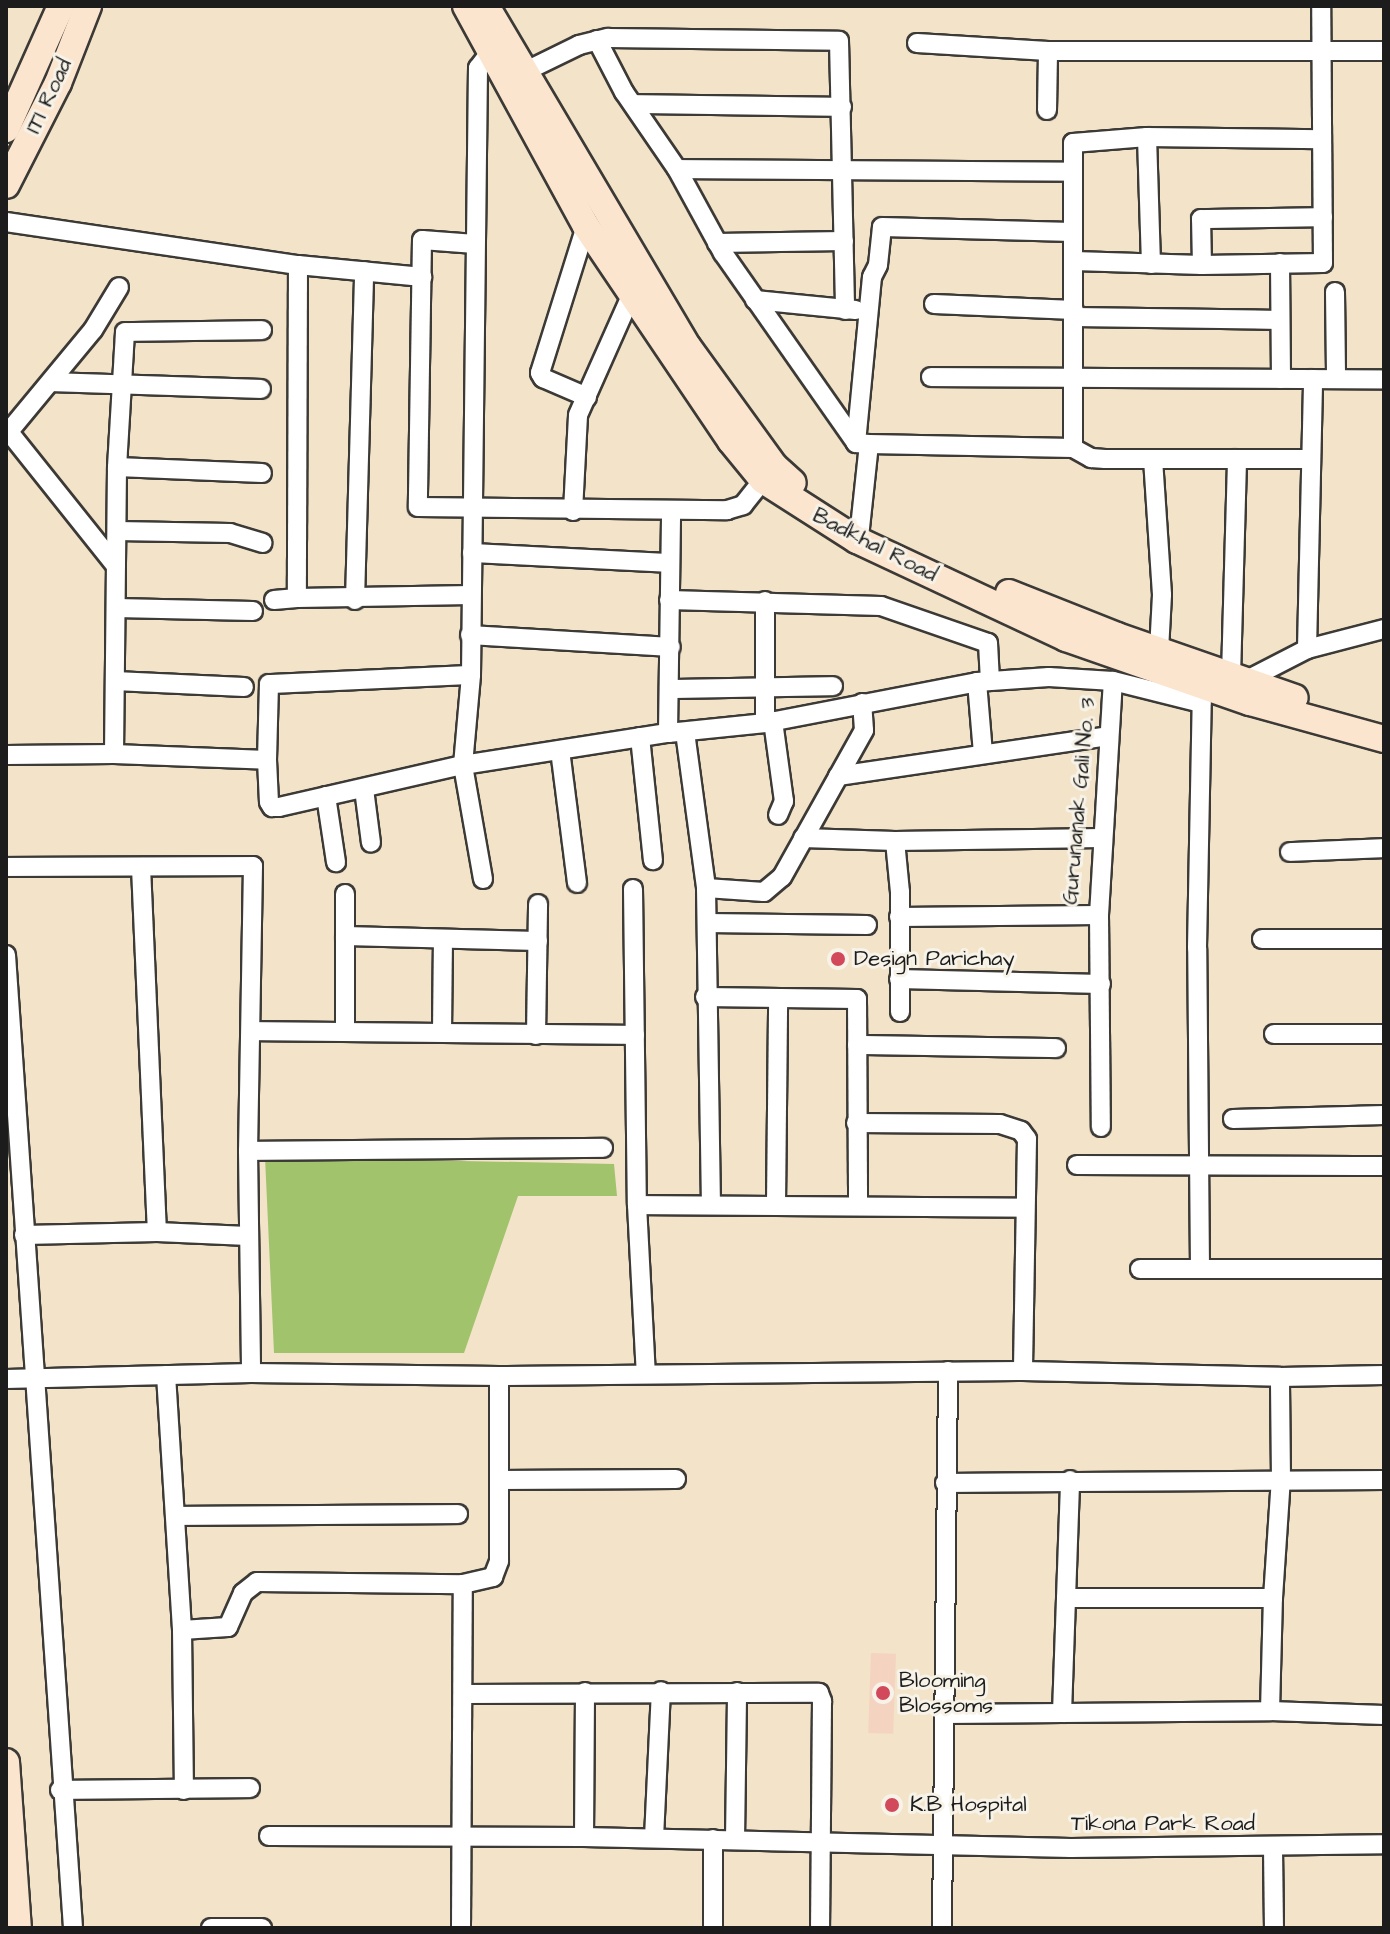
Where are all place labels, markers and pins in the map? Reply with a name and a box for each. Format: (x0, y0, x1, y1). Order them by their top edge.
place label: Design Parichay (854, 946, 1014, 972)
marker: Design Parichay (829, 950, 847, 968)
place label: Blooming Blossoms (899, 1667, 993, 1718)
marker: Blooming Blossoms (874, 1684, 892, 1702)
place label: K.B Hospital (910, 1792, 1027, 1818)
marker: K.B Hospital (881, 1794, 903, 1816)

